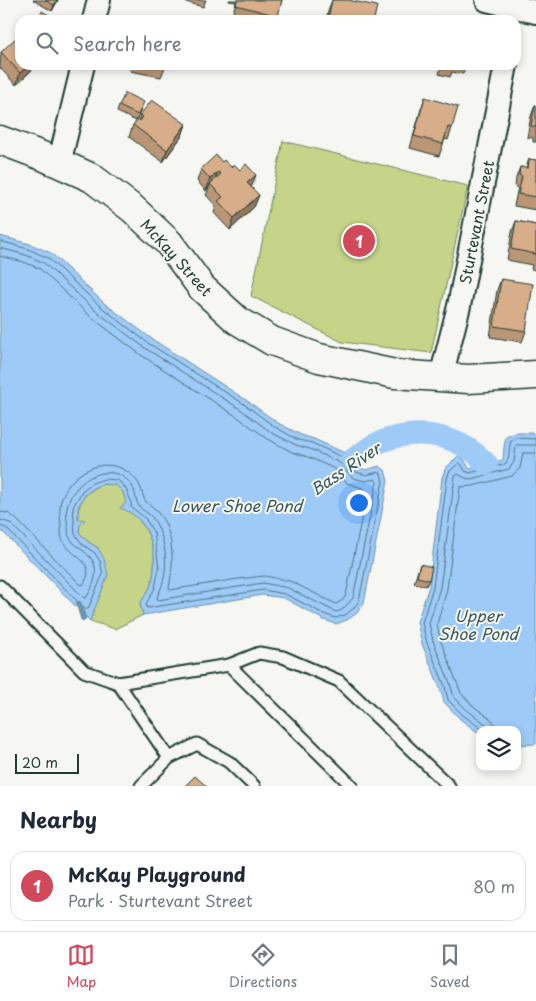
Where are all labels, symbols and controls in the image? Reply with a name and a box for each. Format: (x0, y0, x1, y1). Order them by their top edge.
search box (15, 15, 521, 70)
icon: search (33, 29, 61, 57)
text: Search here (73, 29, 182, 57)
street label: Sturtevant Street (453, 158, 499, 286)
street label: McKay Street (136, 213, 218, 301)
pin: 1 (343, 222, 375, 260)
water label: Bass River (305, 434, 387, 500)
your location (346, 490, 372, 516)
water label: Lower Shoe Pond (172, 493, 305, 517)
water label: Upper Shoe Pond (438, 603, 521, 645)
map controls (476, 726, 521, 771)
button: layers (476, 726, 521, 771)
scale bar (15, 751, 79, 774)
text: 20 m (22, 752, 58, 773)
text: Nearby (20, 803, 97, 835)
text: McKay Playground (68, 860, 246, 888)
text: 1 (33, 874, 41, 898)
text: 80 m (473, 874, 515, 898)
text: Park · Sturtevant Street (68, 888, 253, 912)
tab: Map (66, 941, 96, 992)
tab: Directions (229, 941, 297, 992)
tab: Saved (430, 941, 470, 992)

